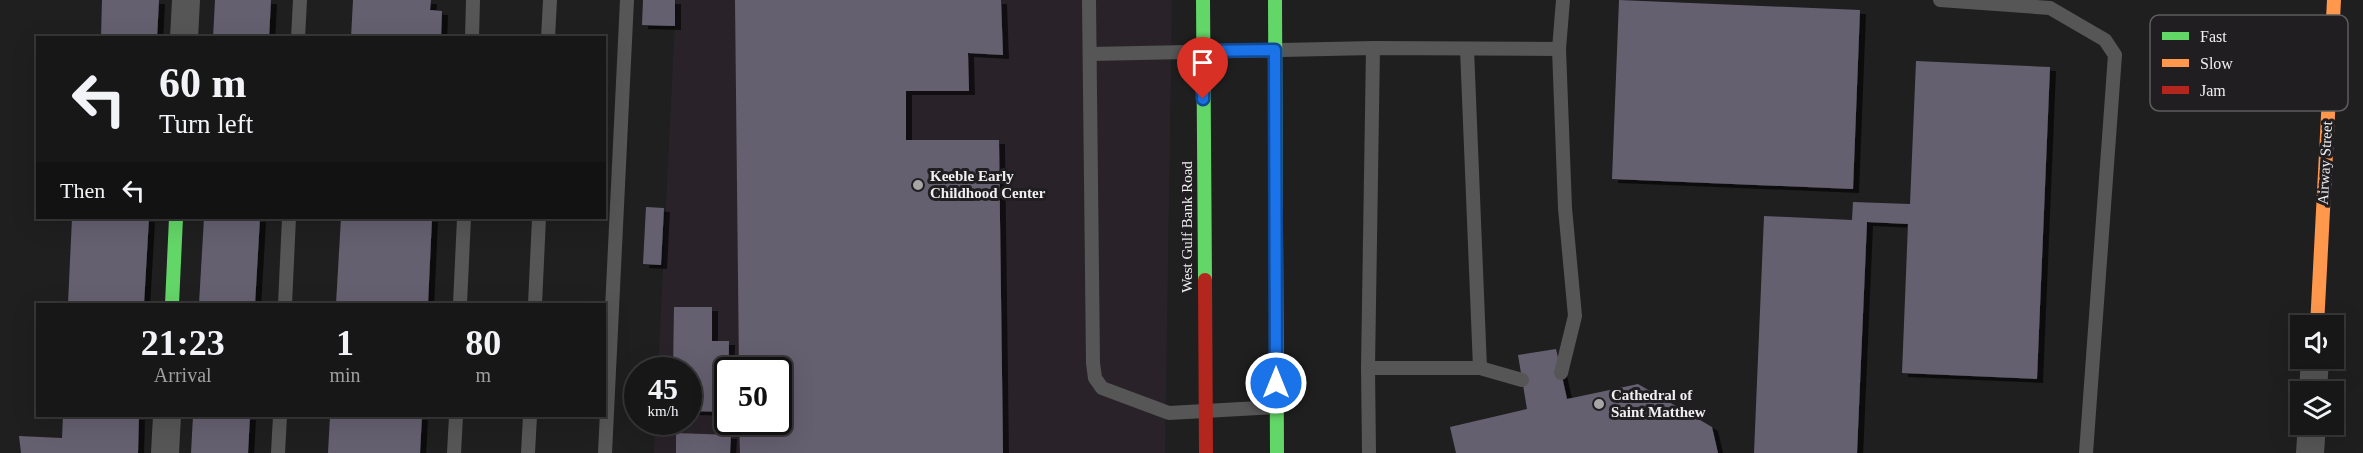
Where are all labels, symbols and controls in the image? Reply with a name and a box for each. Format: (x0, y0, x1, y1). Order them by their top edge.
legend (2150, 15, 2348, 111)
text: Fast (2200, 28, 2227, 45)
pin (1177, 37, 1228, 99)
icon: arrive (1186, 46, 1219, 79)
text: Slow (2200, 55, 2233, 72)
icon: left (60, 60, 138, 138)
text: 60 m (159, 60, 247, 106)
text: Jam (2200, 82, 2226, 99)
text: Turn left (159, 109, 253, 139)
street label: Airway Street (2315, 120, 2335, 205)
street label: West Gulf Bank Road (1179, 161, 1195, 293)
place label: Keeble Early Childhood Center (930, 168, 1046, 201)
icon: left (117, 174, 150, 207)
text: Then (60, 178, 105, 203)
marker: Keeble Early Childhood Center (911, 178, 925, 192)
map controls (2290, 315, 2344, 435)
button: sound (2290, 315, 2344, 369)
text: 21:23 (141, 323, 225, 363)
text: 1 (336, 323, 354, 363)
text: 80 (465, 323, 501, 363)
position arrow (1244, 351, 1308, 415)
speed limit sign: 50 (714, 357, 792, 435)
text: Arrival (154, 364, 212, 386)
text: min (329, 364, 361, 386)
text: m (476, 364, 491, 386)
text: 45 (648, 372, 678, 405)
button: layers (2290, 381, 2344, 435)
place label: Cathedral of Saint Matthew (1611, 387, 1706, 420)
marker: Cathedral of Saint Matthew (1592, 397, 1606, 411)
text: km/h (648, 403, 678, 419)

